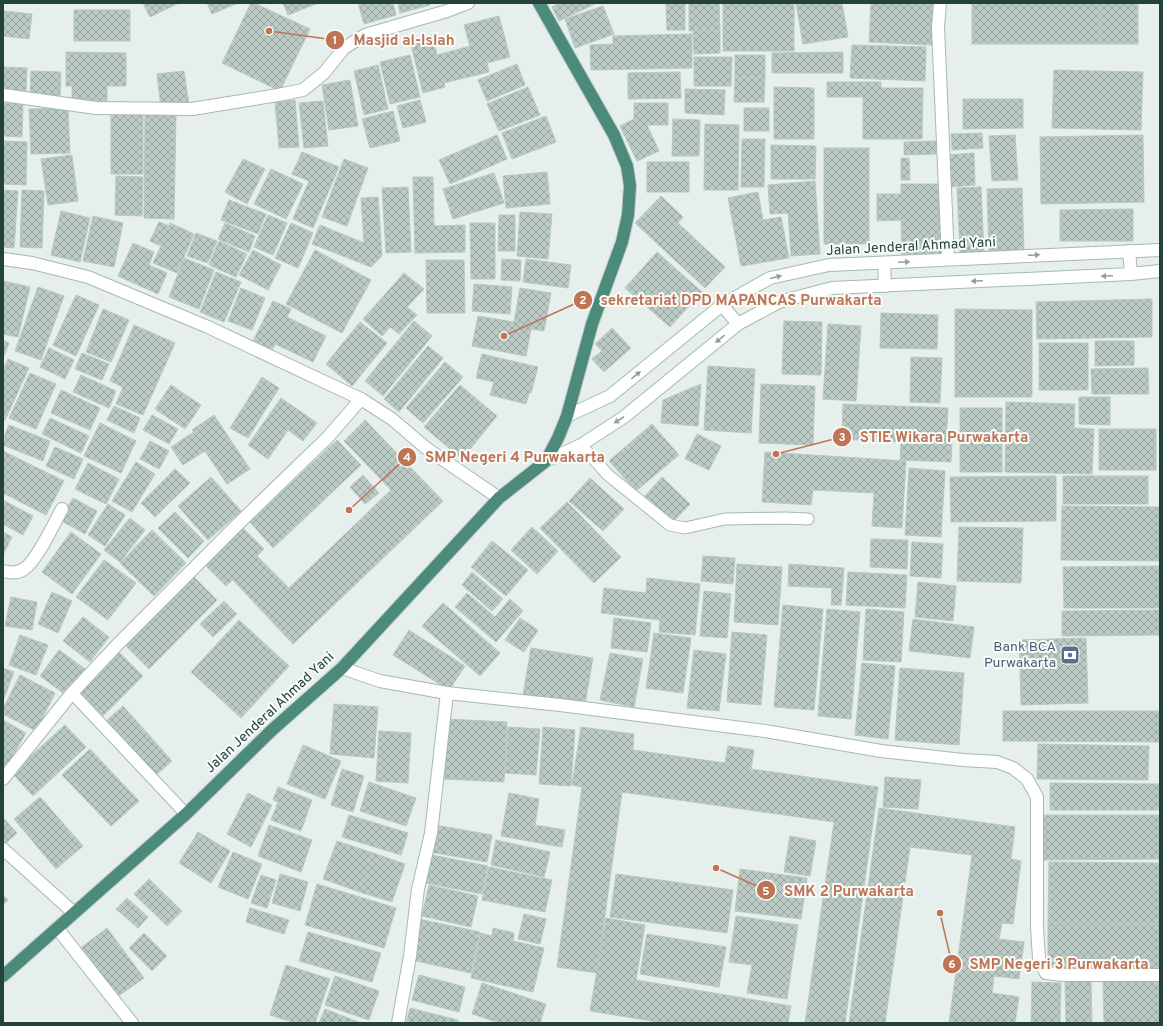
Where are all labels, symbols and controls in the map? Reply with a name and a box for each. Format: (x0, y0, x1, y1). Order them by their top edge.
callout: Masjid al-Islah (325, 26, 462, 53)
text: Masjid al-Islah (353, 32, 455, 51)
text: 1 (333, 33, 337, 49)
street label: Jalan Jenderal Ahmad Yani (826, 234, 996, 260)
one-way arrow (1028, 252, 1040, 259)
one-way arrow (898, 258, 910, 265)
one-way arrow (1101, 272, 1113, 279)
one-way arrow (770, 273, 782, 279)
one-way arrow (971, 278, 983, 285)
callout: sekretariat DPD MAPANCAS Purwakarta (573, 286, 890, 313)
text: sekretariat DPD MAPANCAS Purwakarta (600, 292, 882, 311)
text: 2 (579, 293, 587, 309)
one-way arrow (715, 334, 725, 343)
one-way arrow (630, 371, 641, 379)
one-way arrow (614, 416, 624, 424)
callout: STIE Wikara Purwakarta (832, 424, 1036, 451)
text: STIE Wikara Purwakarta (860, 429, 1028, 448)
text: 3 (838, 430, 846, 446)
callout: SMP Negeri 4 Purwakarta (397, 444, 613, 471)
text: SMP Negeri 4 Purwakarta (425, 449, 605, 468)
text: 4 (403, 450, 411, 466)
place label: Bank BCA Purwakarta (984, 639, 1056, 672)
bank icon: Bank BCA Purwakarta (1059, 644, 1081, 666)
street label: Jalan Jenderal Ahmad Yani (202, 649, 338, 777)
callout: SMK 2 Purwakarta (756, 877, 922, 904)
text: SMK 2 Purwakarta (784, 883, 914, 902)
text: 5 (762, 884, 770, 900)
callout: SMP Negeri 3 Purwakarta (942, 951, 1157, 978)
text: SMP Negeri 3 Purwakarta (969, 956, 1149, 975)
text: 6 (948, 957, 956, 973)

